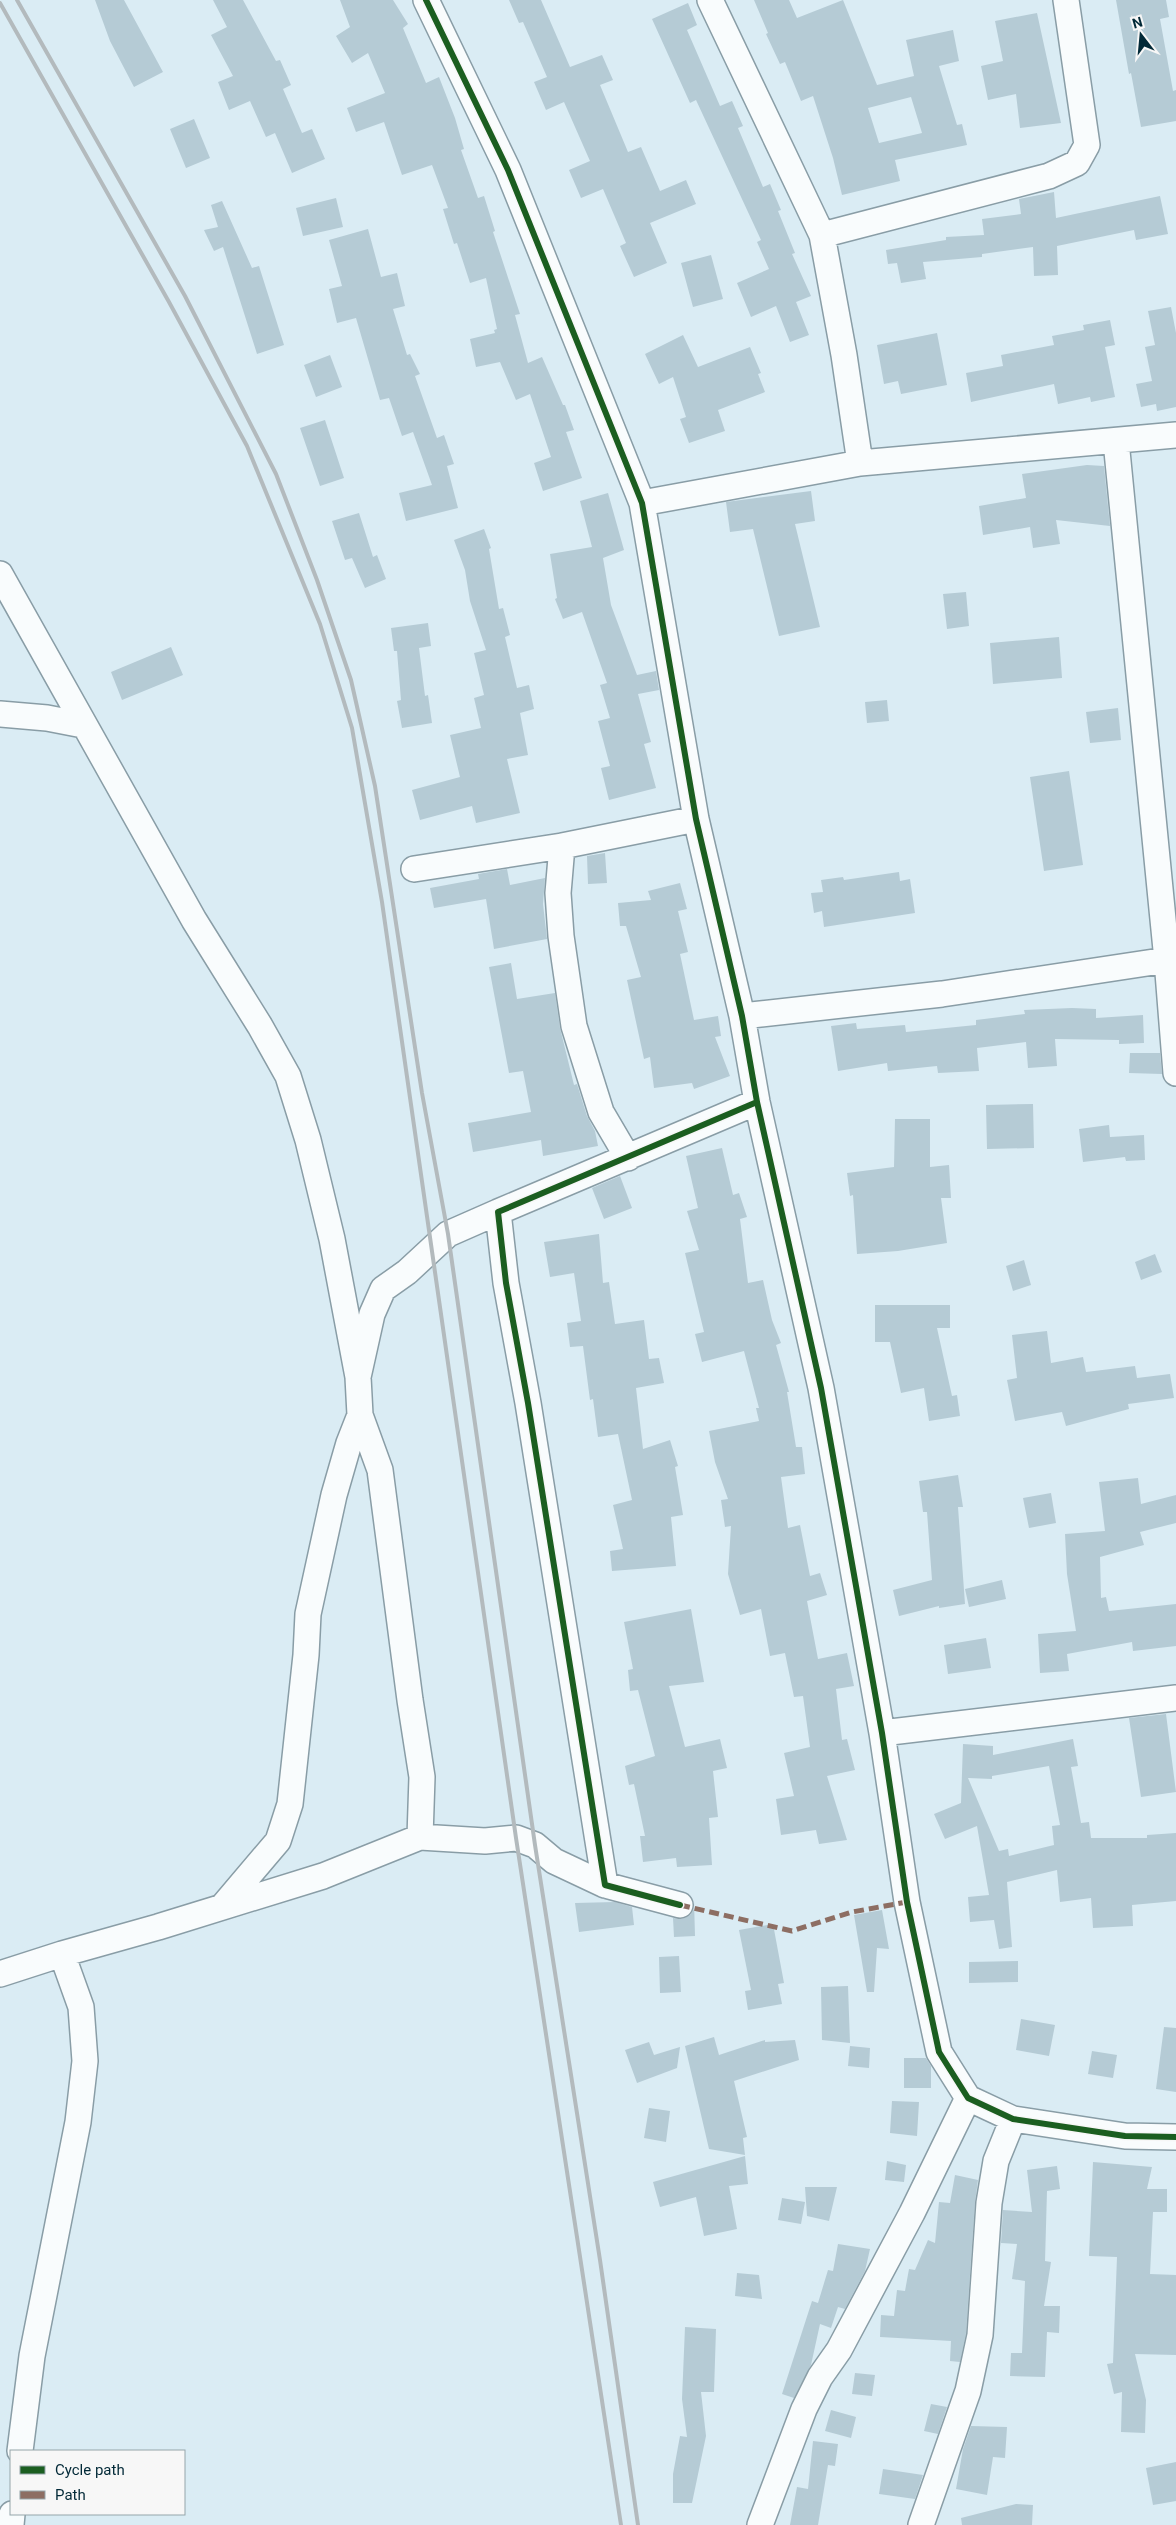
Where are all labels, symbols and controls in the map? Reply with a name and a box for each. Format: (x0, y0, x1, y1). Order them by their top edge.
north arrow (1116, 10, 1166, 60)
text: N (1130, 13, 1144, 32)
legend (10, 2450, 185, 2515)
text: Cycle path (55, 2461, 125, 2479)
text: Path (55, 2486, 86, 2504)

